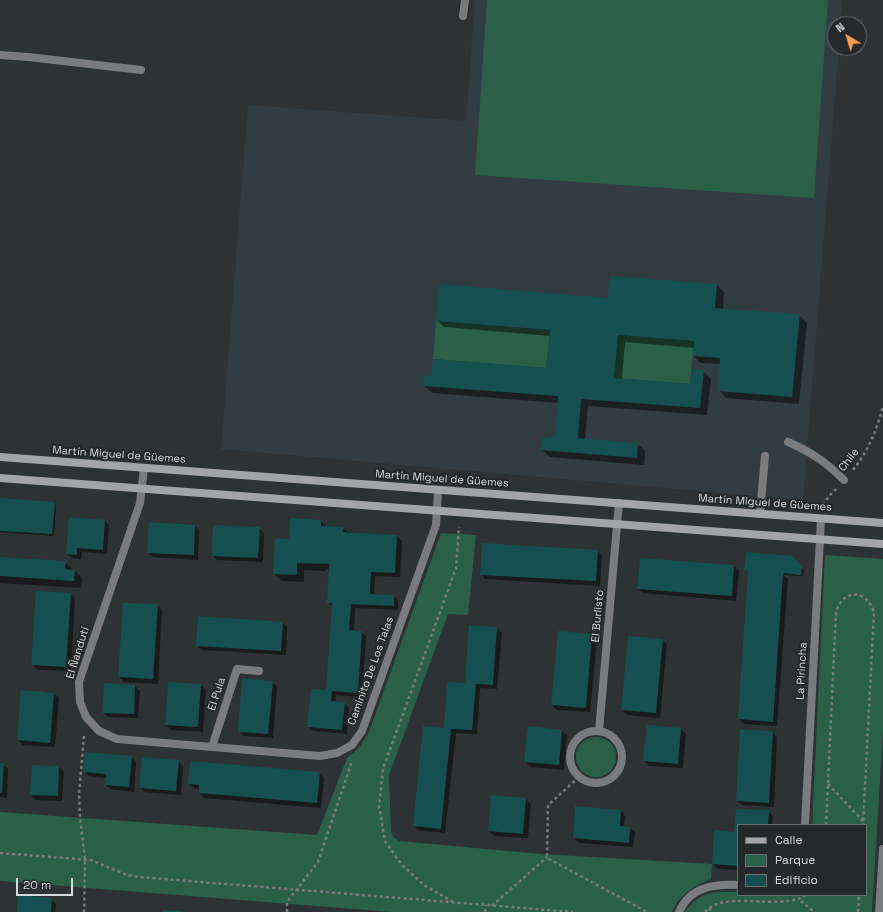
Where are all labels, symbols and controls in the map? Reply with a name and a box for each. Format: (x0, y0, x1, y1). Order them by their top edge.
north arrow (827, 16, 867, 56)
text: N (833, 20, 847, 35)
street label: Martín Miguel de Güemes (52, 444, 186, 466)
street label: Chile (836, 446, 862, 474)
street label: Martín Miguel de Güemes (375, 468, 509, 490)
street label: Martín Miguel de Güemes (698, 492, 832, 514)
street label: El Burlisto (589, 589, 607, 643)
street label: Caminito De Los Talas (345, 615, 397, 727)
street label: El Ñandutí (64, 625, 92, 681)
street label: La Pirincha (794, 642, 810, 700)
street label: El Pula (205, 676, 229, 712)
legend (737, 824, 867, 896)
text: Calle (775, 832, 803, 848)
text: Parque (775, 852, 815, 868)
scale bar (18, 870, 75, 896)
text: Edificio (775, 872, 818, 888)
text: 20 m (23, 877, 51, 893)

